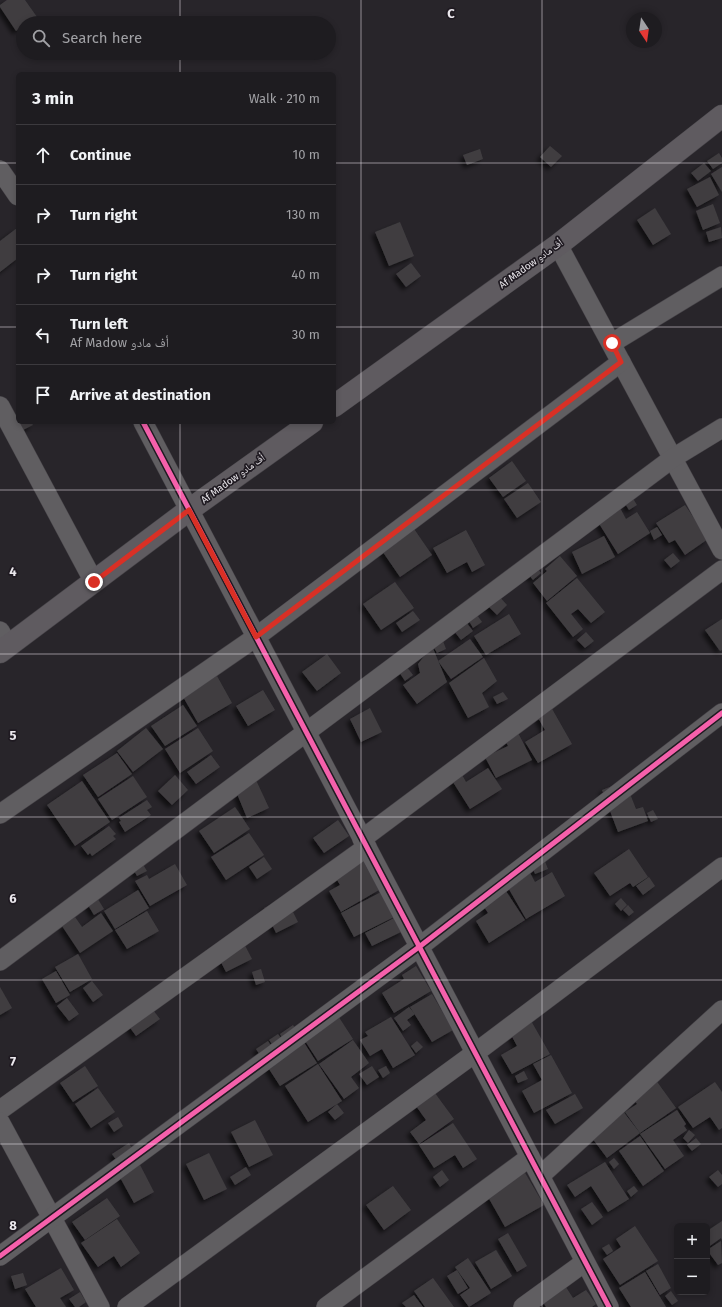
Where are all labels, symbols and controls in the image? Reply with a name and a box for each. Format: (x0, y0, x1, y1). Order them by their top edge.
text: C (447, 6, 455, 21)
north arrow (626, 12, 662, 48)
search box (16, 16, 336, 60)
icon: search (30, 27, 52, 49)
text: Search here (62, 29, 142, 47)
text: 3 min (32, 88, 74, 109)
text: Walk · 210 m (249, 91, 320, 106)
icon: ahead (32, 144, 54, 166)
text: Continue (70, 146, 131, 164)
text: 10 m (293, 147, 320, 162)
icon: right (32, 204, 54, 226)
text: Turn right (70, 206, 137, 224)
text: 130 m (286, 207, 320, 222)
street label: Af Madow أف مادو (496, 236, 565, 291)
icon: right (32, 264, 54, 286)
text: Turn right (70, 266, 137, 284)
text: 40 m (291, 267, 320, 282)
text: Turn left (70, 315, 128, 333)
icon: left (32, 324, 54, 346)
text: 30 m (292, 327, 320, 342)
route start (603, 334, 621, 352)
text: Af Madow أف مادو (70, 335, 169, 350)
icon: arrive (32, 384, 54, 406)
text: Arrive at destination (70, 386, 211, 404)
street label: Af Madow أف مادو (198, 451, 267, 506)
text: 4 (9, 564, 17, 579)
route end (85, 573, 103, 591)
text: 5 (10, 728, 17, 743)
text: 6 (9, 891, 17, 906)
text: 7 (10, 1054, 16, 1069)
text: 8 (9, 1218, 17, 1233)
map controls (674, 1223, 710, 1295)
button: + (674, 1223, 710, 1259)
button: − (674, 1259, 710, 1295)

